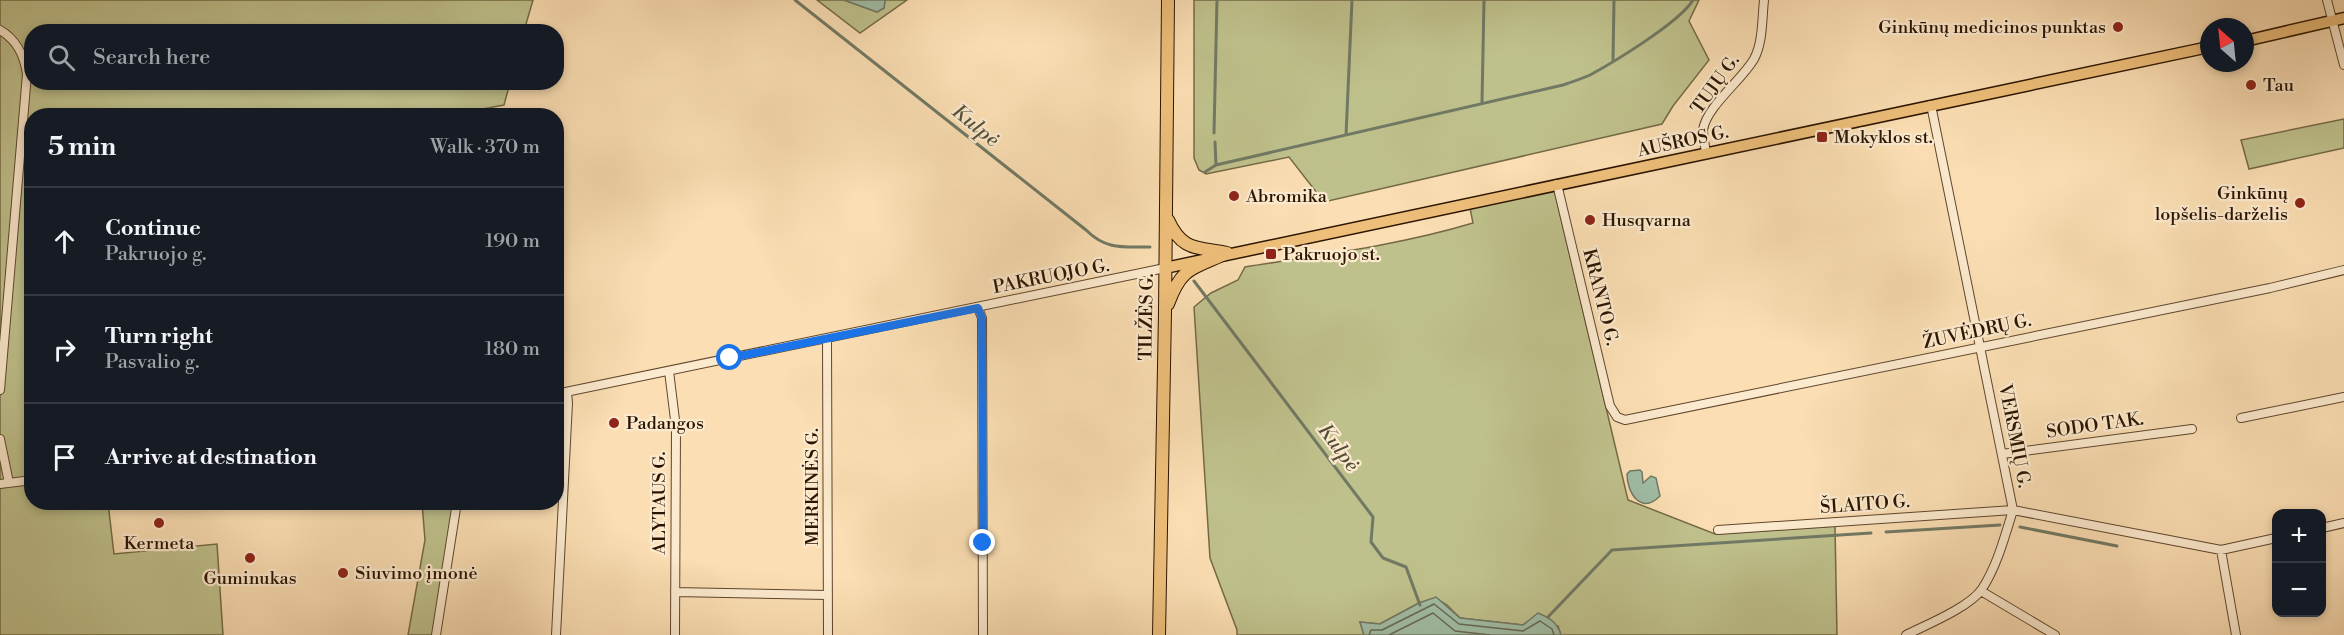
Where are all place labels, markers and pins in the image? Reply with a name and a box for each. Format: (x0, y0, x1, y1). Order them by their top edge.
place label: Ginkūnų medicinos punktas (1878, 16, 2106, 39)
marker: Ginkūnų medicinos punktas (2111, 20, 2125, 34)
place label: Tau (2263, 74, 2295, 97)
marker: Tau (2244, 78, 2258, 92)
place label: Mokyklos st. (1834, 126, 1933, 149)
marker: Mokyklos st. (1815, 130, 1829, 144)
place label: Ginkūnų lopšelis-darželis (2155, 182, 2289, 226)
place label: Abromika (1245, 185, 1328, 208)
marker: Abromika (1227, 189, 1241, 203)
marker: Ginkūnų lopšelis-darželis (2293, 196, 2307, 210)
place label: Husqvarna (1602, 209, 1692, 232)
marker: Husqvarna (1583, 213, 1597, 227)
place label: Pakruojo st. (1283, 243, 1380, 266)
marker: Pakruojo st. (1264, 247, 1278, 261)
place label: Padangos (626, 412, 704, 435)
marker: Padangos (607, 416, 621, 430)
marker: Kermeta (152, 516, 166, 530)
place label: Kermeta (124, 532, 195, 555)
marker: Guminukas (243, 551, 257, 565)
place label: Siuvimo įmonė (355, 562, 478, 585)
marker: Siuvimo įmonė (336, 566, 350, 580)
place label: Guminukas (203, 567, 297, 590)

